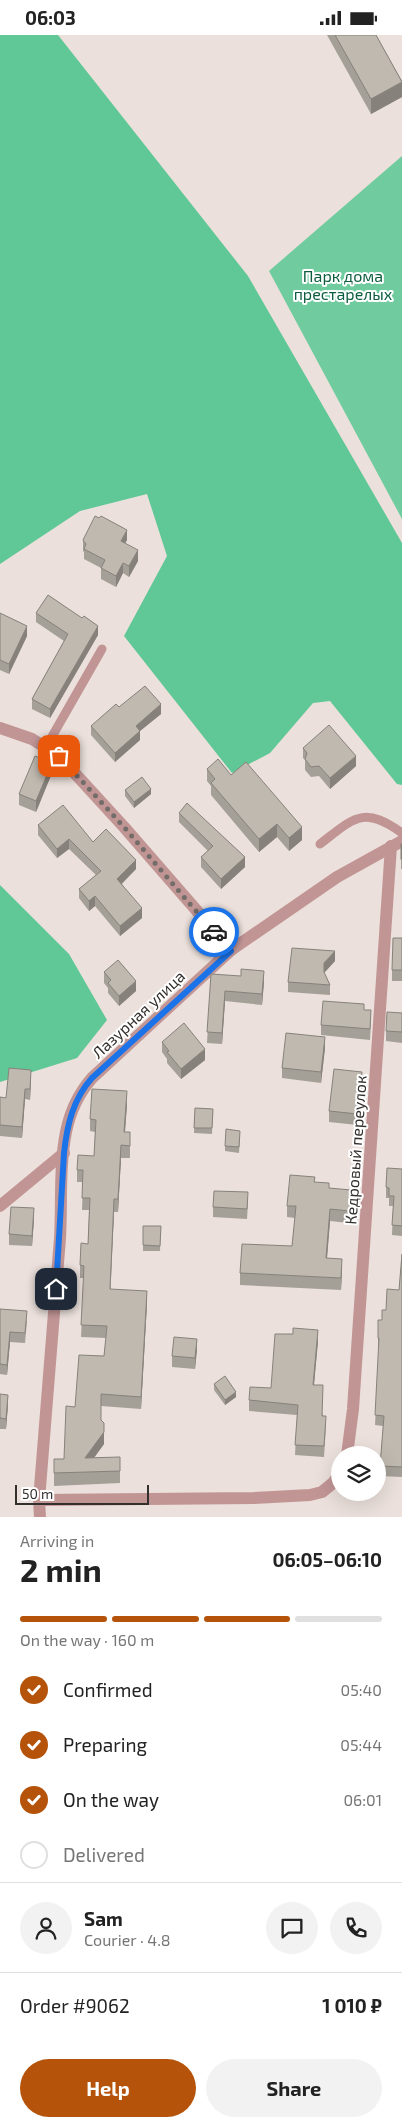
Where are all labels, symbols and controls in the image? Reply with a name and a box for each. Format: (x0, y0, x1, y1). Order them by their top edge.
text: 06:03 (25, 6, 76, 29)
park label: Парк дома престарелых (294, 266, 393, 303)
pin (38, 735, 80, 777)
icon: bag (45, 742, 73, 770)
courier (189, 907, 239, 957)
icon: car (200, 918, 228, 946)
street label: Лазурная улица (88, 966, 189, 1063)
street label: Кедровый переулок (340, 1074, 371, 1225)
pin (35, 1268, 77, 1310)
icon: home (42, 1275, 70, 1303)
map controls (331, 1446, 386, 1501)
button: layers (331, 1446, 386, 1501)
scale bar (15, 1482, 149, 1505)
text: 50 m (22, 1485, 53, 1502)
text: Arriving in (20, 1531, 94, 1550)
text: 06:05–06:10 (273, 1548, 382, 1571)
text: 2 min (20, 1550, 102, 1588)
text: On the way · 160 m (20, 1630, 154, 1649)
icon: check (20, 1676, 48, 1704)
text: Confirmed (63, 1678, 153, 1701)
text: 05:40 (341, 1680, 382, 1699)
icon: check (20, 1731, 48, 1759)
text: Preparing (63, 1733, 147, 1756)
text: 05:44 (340, 1735, 382, 1754)
icon: check (20, 1786, 48, 1814)
text: On the way (63, 1788, 159, 1811)
text: 06:01 (343, 1790, 382, 1809)
text: Delivered (63, 1843, 145, 1866)
button: person (20, 1902, 72, 1954)
button: chat (266, 1902, 318, 1954)
button: phone (330, 1902, 382, 1954)
text: Sam (84, 1907, 123, 1930)
text: Courier · 4.8 (84, 1930, 171, 1949)
text: Order #9062 (20, 1994, 130, 2017)
text: 1 010 ₽ (322, 1994, 382, 2017)
button: Help (20, 2059, 196, 2117)
button: Share (206, 2059, 382, 2117)

